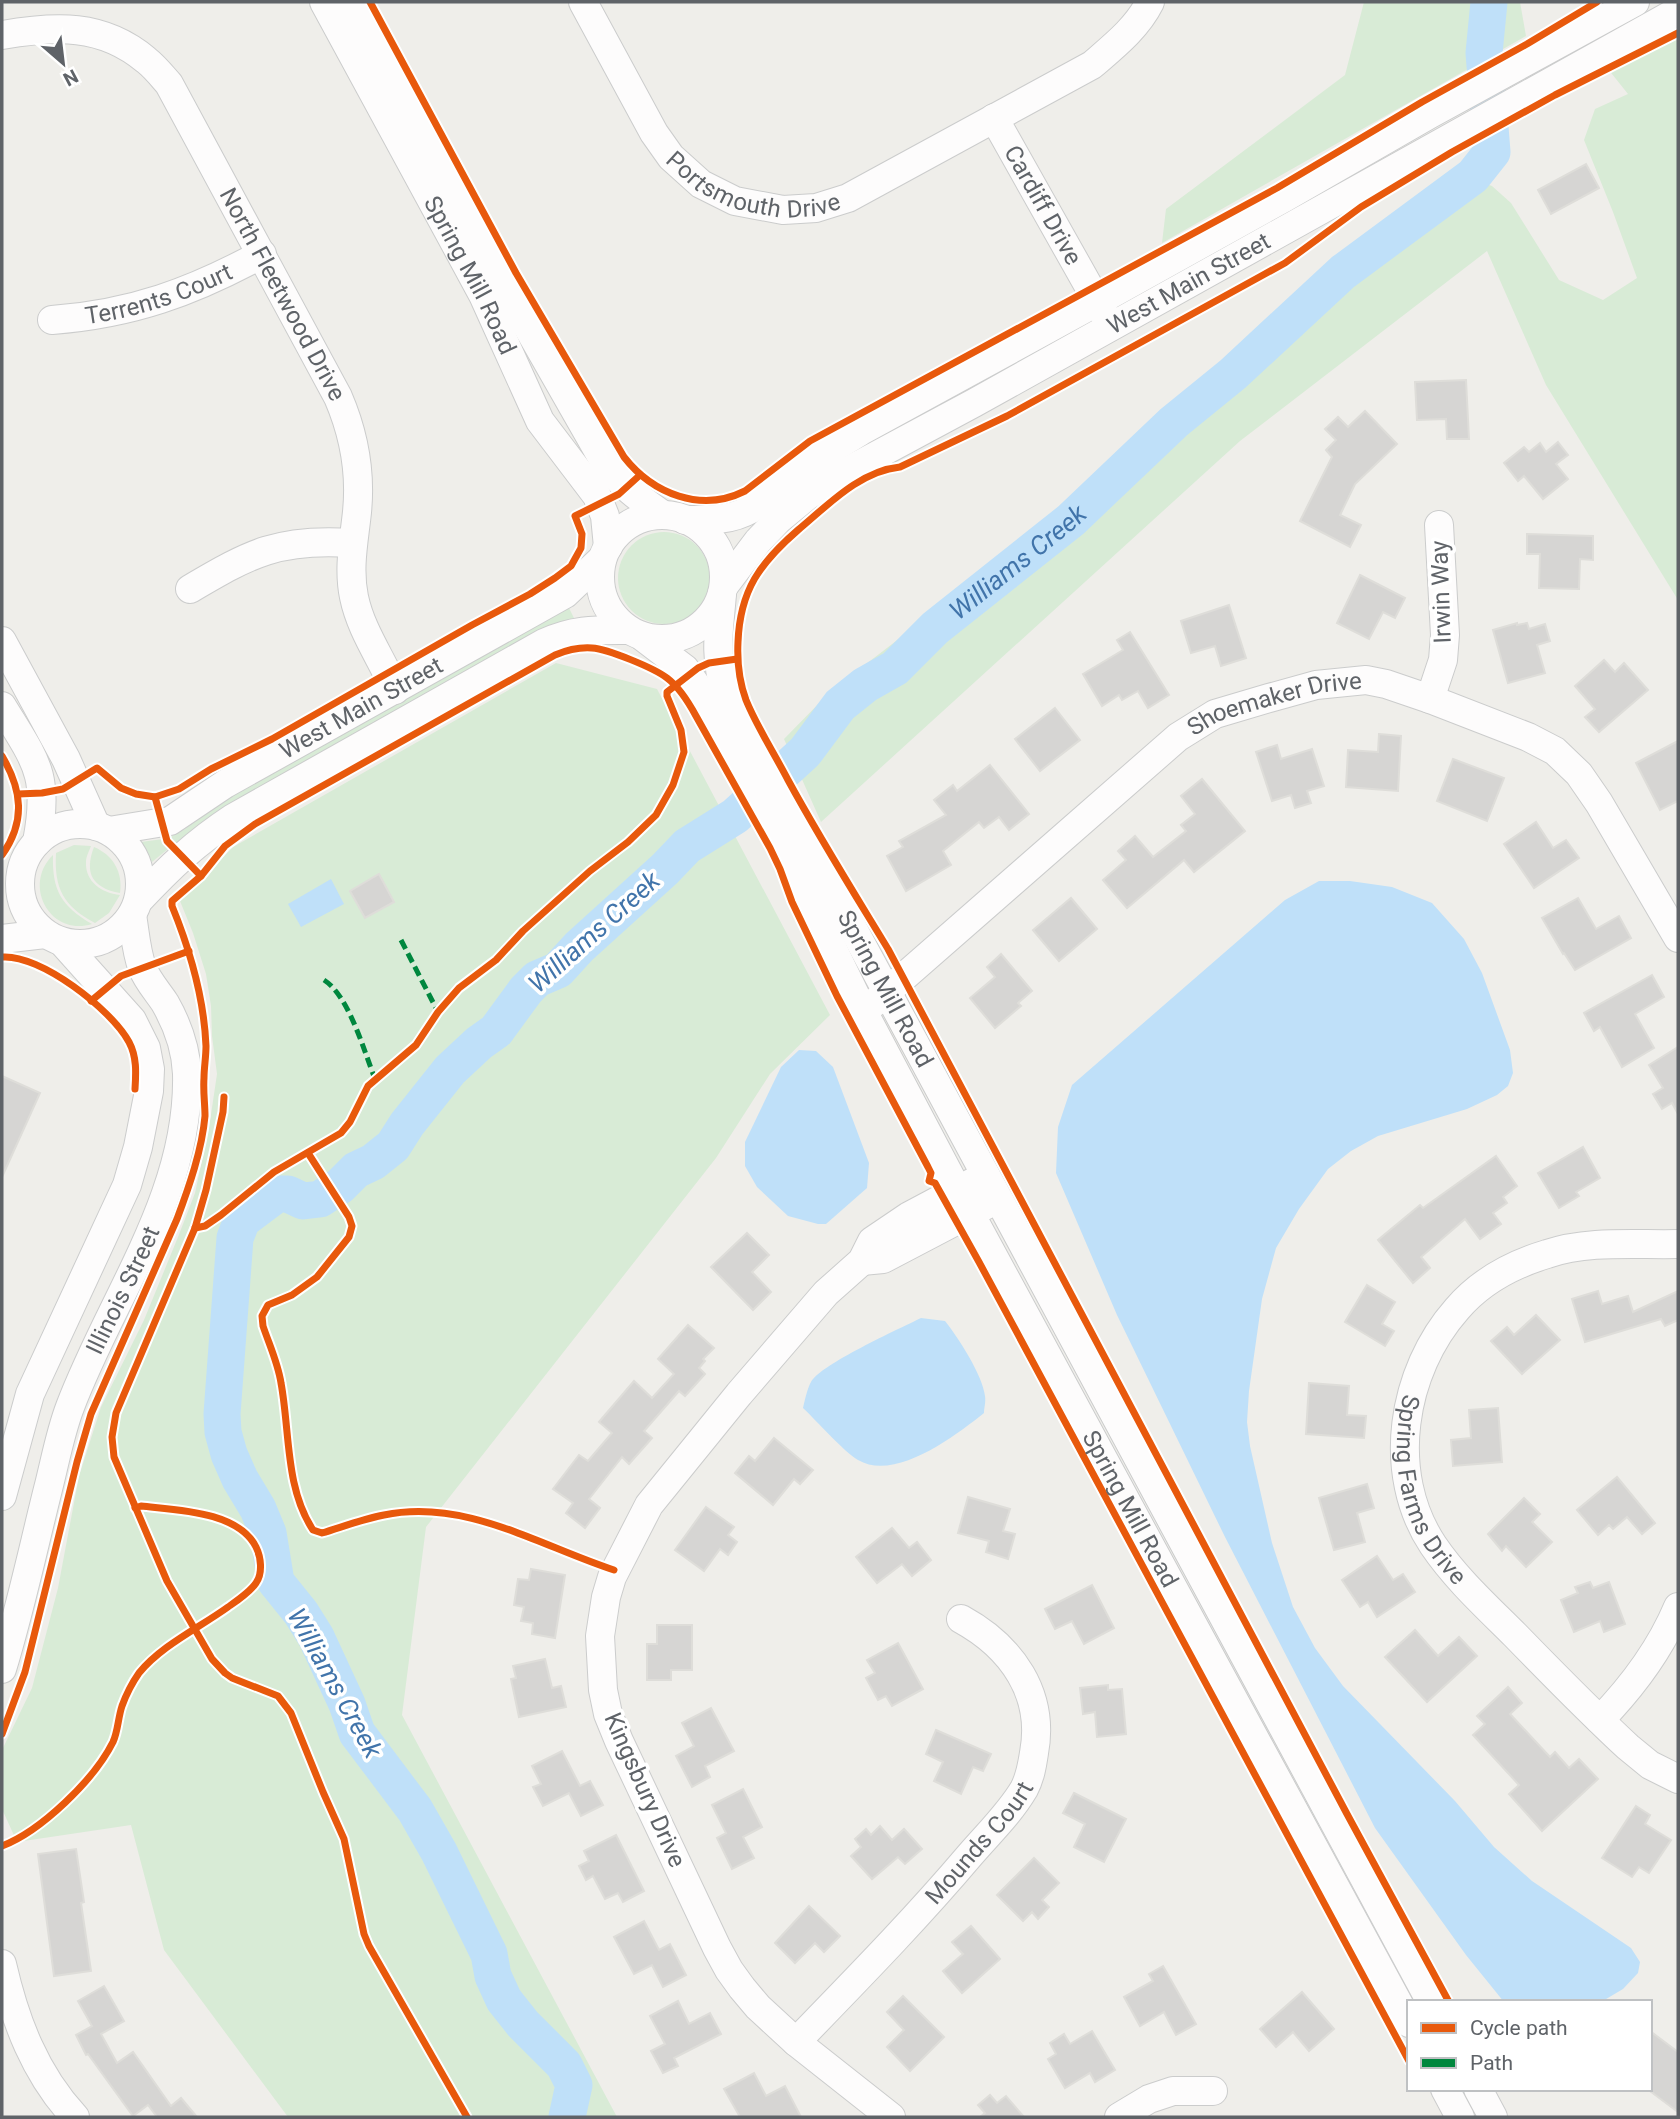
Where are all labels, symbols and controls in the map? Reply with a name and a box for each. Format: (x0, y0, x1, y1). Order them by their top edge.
north arrow (28, 28, 98, 98)
text: N (59, 64, 82, 91)
street label: Cardiff Drive (998, 141, 1088, 270)
street label: Portsmouth Drive (660, 145, 844, 224)
street label: North Fleetwood Drive (214, 183, 351, 406)
street label: Spring Mill Road (418, 191, 522, 359)
street label: West Main Street (1102, 227, 1275, 340)
street label: Terrents Court (83, 258, 237, 330)
water label: Williams Creek (943, 498, 1093, 626)
street label: Irwin Way (1425, 539, 1457, 644)
street label: West Main Street (275, 651, 448, 765)
street label: Shoemaker Drive (1182, 667, 1363, 742)
water label: Williams Creek (522, 864, 667, 999)
street label: Spring Mill Road (832, 906, 939, 1072)
street label: Illinois Street (80, 1222, 166, 1359)
street label: Spring Farms Drive (1391, 1392, 1472, 1590)
street label: Spring Mill Road (1077, 1426, 1184, 1592)
water label: Williams Creek (282, 1603, 389, 1764)
street label: Kingsbury Drive (598, 1708, 692, 1872)
street label: Mounds Court (920, 1777, 1039, 1910)
legend (1407, 2000, 1652, 2091)
text: Cycle path (1470, 2016, 1568, 2040)
text: Path (1470, 2051, 1513, 2075)

